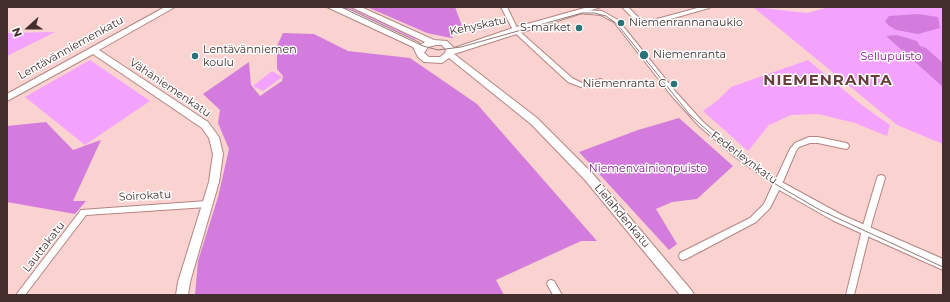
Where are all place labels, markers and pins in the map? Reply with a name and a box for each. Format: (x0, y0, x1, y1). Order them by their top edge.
place label: Niemenrannanaukio (629, 16, 743, 30)
marker: Niemenrannanaukio (616, 18, 626, 28)
place label: S-market (520, 21, 571, 35)
marker: S-market (574, 23, 584, 33)
place label: Lentävänniemen koulu (203, 43, 297, 69)
place label: Niemenranta (653, 48, 726, 62)
marker: Niemenranta (638, 49, 650, 61)
marker: Lentävänniemen koulu (190, 51, 200, 61)
place label: Niemenranta C (582, 77, 666, 91)
marker: Niemenranta C (669, 79, 679, 89)

